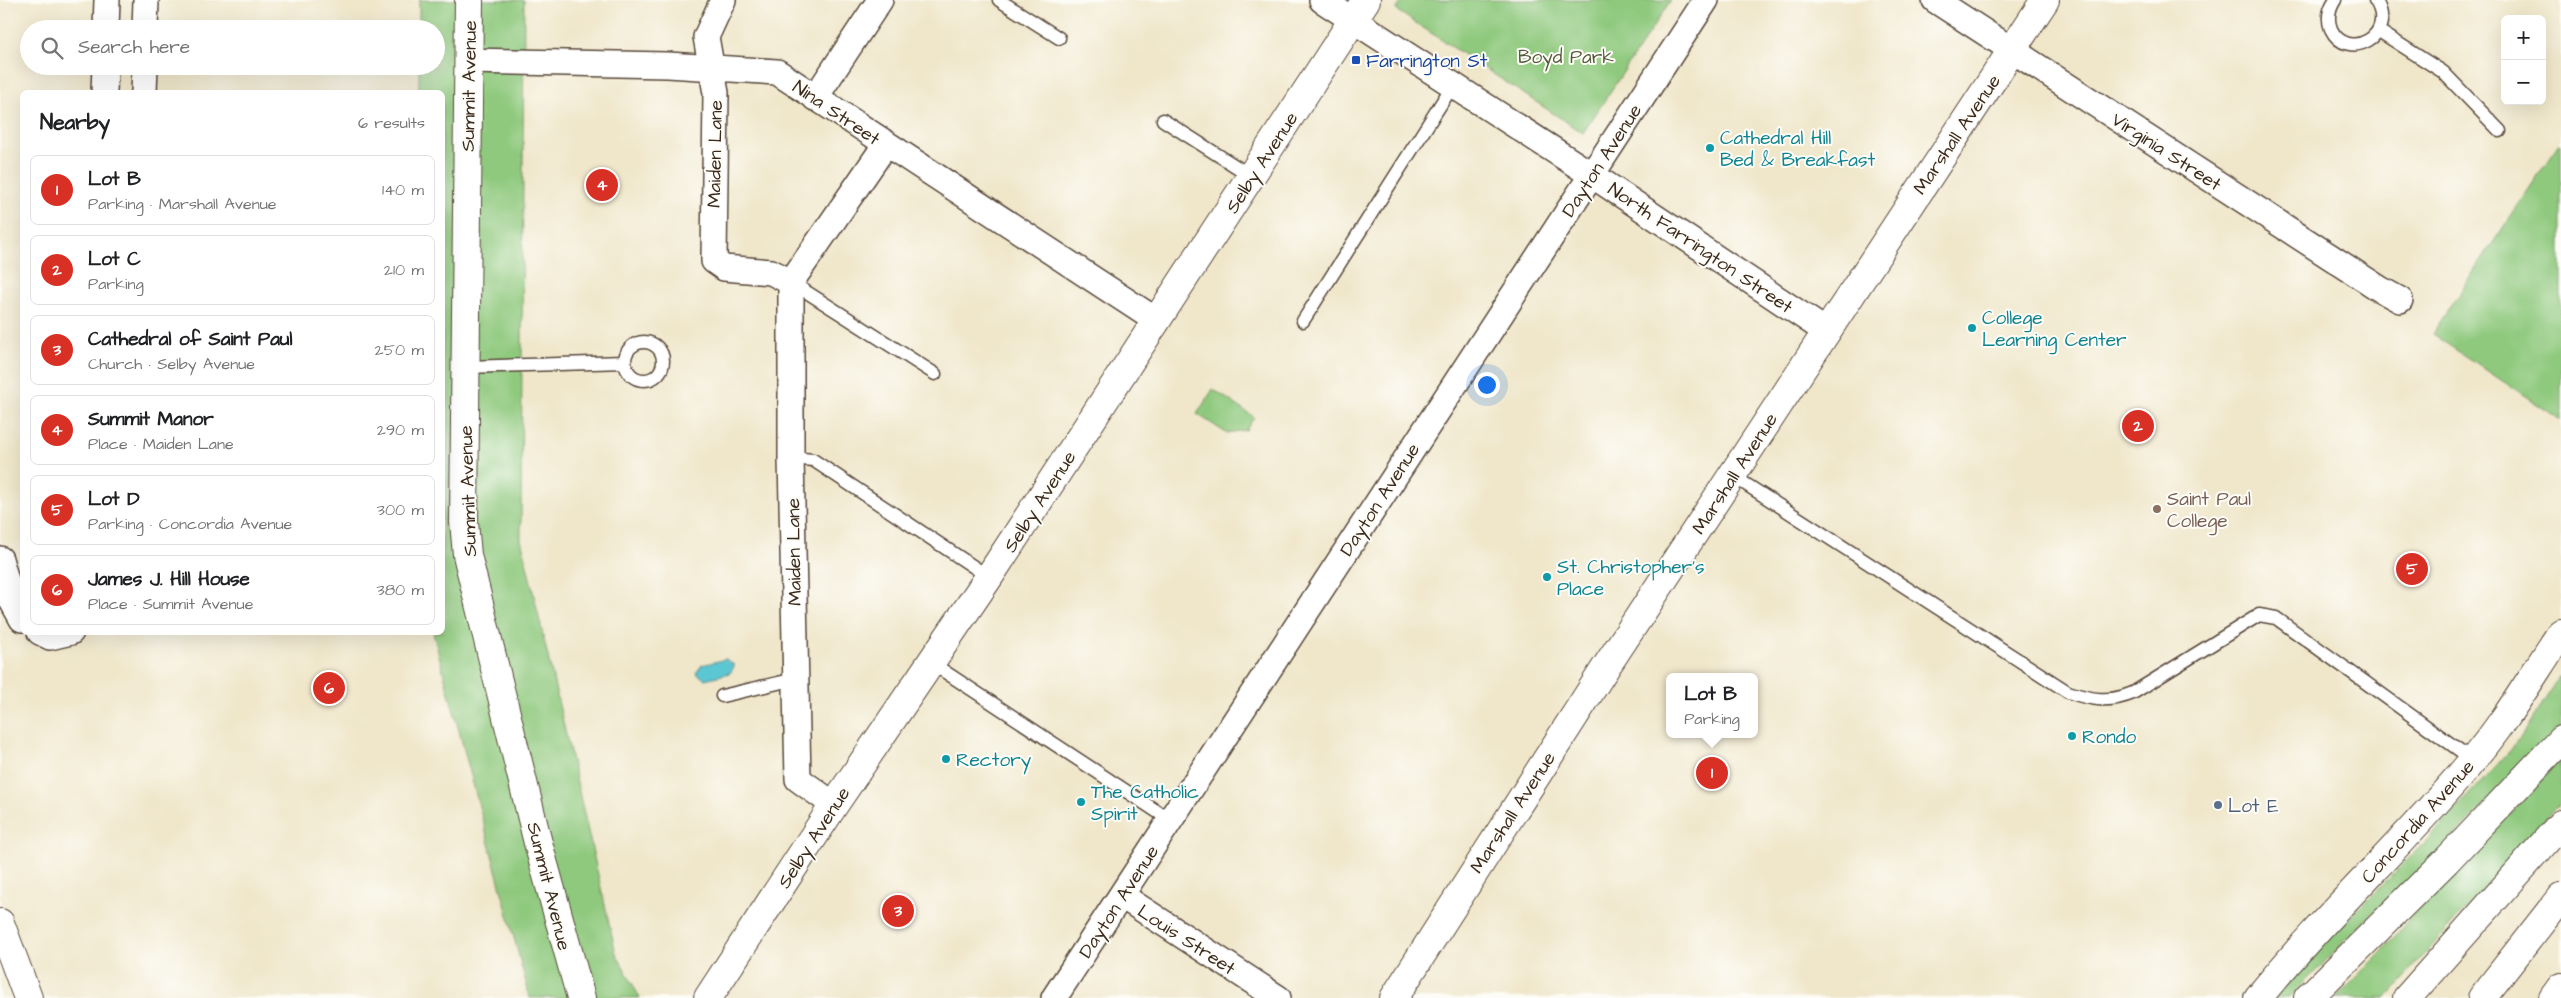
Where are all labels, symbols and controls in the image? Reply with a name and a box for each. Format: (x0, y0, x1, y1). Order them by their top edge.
map controls (2501, 15, 2546, 105)
button: + (2501, 15, 2546, 60)
search box (20, 20, 445, 75)
street label: Summit Avenue (455, 20, 484, 152)
icon: search (38, 34, 66, 62)
text: Search here (78, 34, 190, 61)
park label: Boyd Park (1518, 44, 1614, 72)
place label: Farrington St (1366, 48, 1488, 76)
marker: Farrington St (1350, 54, 1362, 66)
button: − (2501, 60, 2546, 105)
street label: Marshall Avenue (1907, 69, 2008, 200)
street label: Nina Street (787, 74, 885, 153)
street label: Dayton Avenue (1556, 99, 1650, 223)
street label: Maiden Lane (701, 100, 730, 208)
street label: Selby Avenue (1219, 107, 1306, 219)
street label: Virginia Street (2105, 107, 2227, 199)
text: Nearby (40, 108, 110, 137)
text: 6 results (358, 112, 425, 134)
place label: Cathedral Hill Bed & Breakfast (1720, 125, 1876, 174)
marker: Cathedral Hill Bed & Breakfast (1704, 142, 1716, 154)
text: Lot B (88, 166, 141, 193)
pin: 4 (586, 166, 618, 204)
street label: North Farrington Street (1602, 176, 1798, 321)
text: 1 (56, 179, 58, 201)
text: 140 m (382, 179, 424, 201)
text: Parking · Marshall Avenue (88, 193, 276, 215)
text: Lot C (88, 246, 141, 273)
text: 2 (52, 259, 62, 281)
text: 210 m (384, 259, 424, 281)
text: Parking (88, 273, 144, 295)
place label: College Learning Center (1982, 305, 2127, 355)
marker: College Learning Center (1966, 322, 1978, 334)
text: Cathedral of Saint Paul (88, 326, 293, 353)
text: 3 (53, 339, 61, 361)
text: 250 m (375, 339, 424, 361)
text: Church · Selby Avenue (88, 353, 255, 375)
your location (1474, 372, 1500, 398)
text: Summit Manor (88, 406, 214, 433)
pin: 2 (2122, 407, 2154, 445)
street label: Marshall Avenue (1686, 408, 1785, 540)
text: 4 (52, 419, 62, 441)
text: 290 m (377, 419, 424, 441)
street label: Summit Avenue (453, 425, 484, 557)
text: Place · Maiden Lane (88, 433, 234, 455)
street label: Dayton Avenue (1334, 438, 1428, 562)
street label: Selby Avenue (997, 446, 1084, 558)
text: Lot D (88, 486, 139, 513)
place label: Saint Paul College (2167, 486, 2251, 536)
street label: Maiden Lane (780, 498, 809, 606)
text: 5 (51, 499, 63, 521)
text: 300 m (377, 499, 424, 521)
marker: Saint Paul College (2151, 503, 2163, 515)
text: Parking · Concordia Avenue (88, 513, 292, 535)
pin: 5 (2396, 550, 2428, 588)
place label: St. Christopher's Place (1557, 554, 1705, 603)
text: James J. Hill House (88, 566, 250, 593)
marker: St. Christopher's Place (1541, 571, 1553, 583)
text: 6 (52, 579, 62, 601)
text: 380 m (377, 579, 424, 601)
text: Place · Summit Avenue (88, 593, 253, 615)
pin: 6 (313, 669, 345, 707)
popup (1666, 673, 1758, 738)
text: Lot B (1684, 681, 1737, 708)
text: Parking (1684, 708, 1740, 730)
place label: Rondo (2082, 724, 2136, 751)
marker: Rondo (2066, 730, 2078, 742)
place label: Rectory (956, 747, 1032, 775)
street label: Marshall Avenue (1464, 747, 1563, 879)
marker: Rectory (940, 753, 952, 765)
pin: 1 (1696, 754, 1728, 792)
street label: Concordia Avenue (2355, 754, 2481, 890)
place label: The Catholic Spirit (1091, 779, 1199, 828)
street label: Selby Avenue (771, 782, 858, 894)
place label: Lot E (2228, 793, 2278, 820)
marker: The Catholic Spirit (1075, 796, 1087, 808)
marker: Lot E (2212, 799, 2224, 811)
street label: Summit Avenue (520, 819, 578, 953)
street label: Dayton Avenue (1073, 840, 1167, 964)
pin: 3 (882, 892, 914, 930)
street label: Louis Street (1132, 898, 1241, 982)

